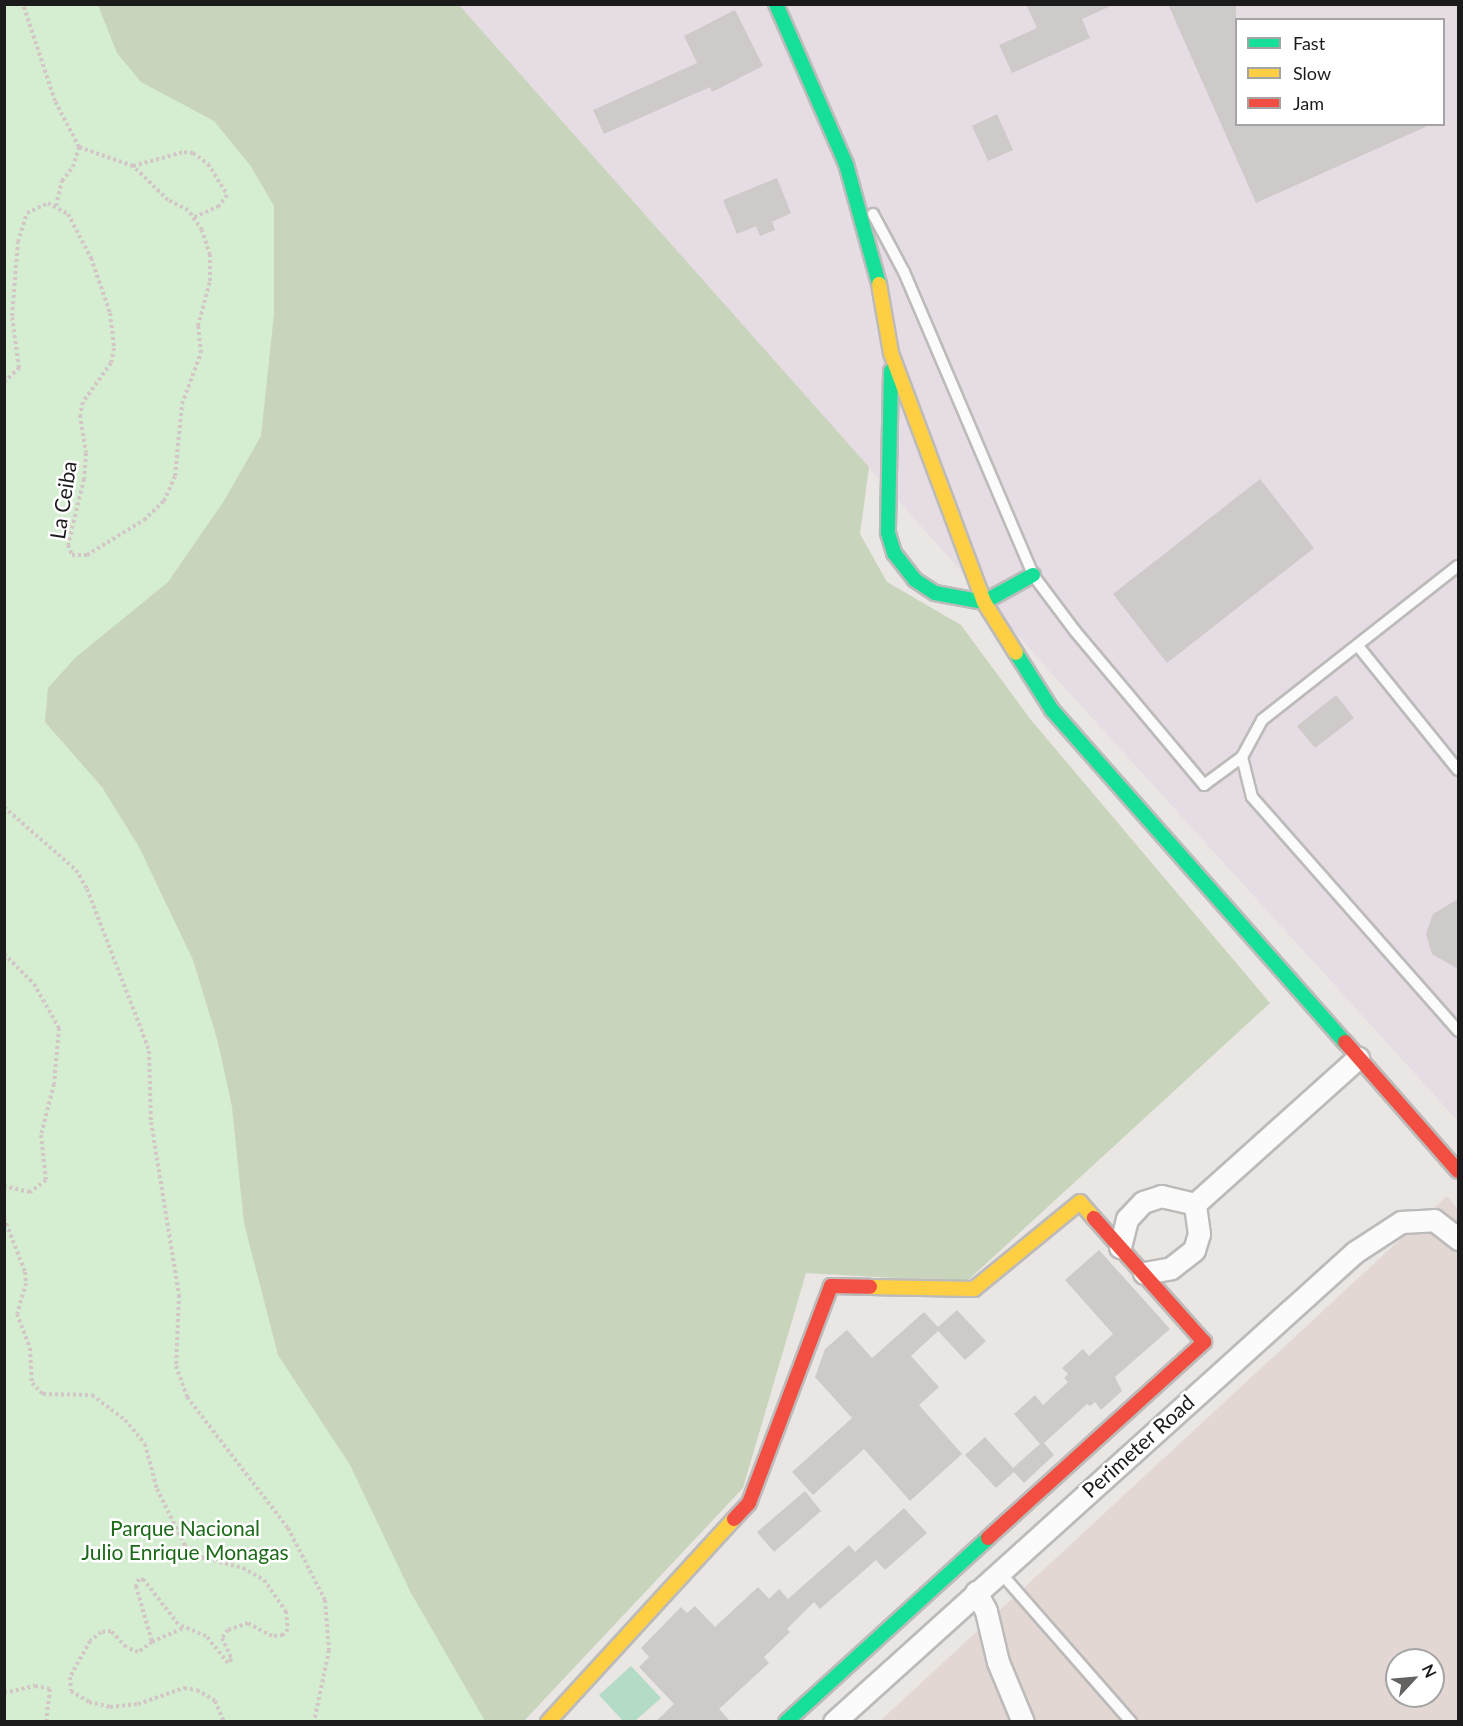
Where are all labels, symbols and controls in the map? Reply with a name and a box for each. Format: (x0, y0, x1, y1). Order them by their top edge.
legend (1235, 18, 1445, 126)
text: Fast (1293, 32, 1325, 54)
text: Slow (1293, 62, 1331, 84)
text: Jam (1293, 92, 1324, 114)
street label: La Ceiba (44, 459, 82, 541)
street label: Perimeter Road (1077, 1389, 1199, 1503)
park label: Parque Nacional Julio Enrique Monagas (81, 1515, 289, 1565)
north arrow (1385, 1648, 1445, 1708)
text: N (1419, 1661, 1441, 1680)

